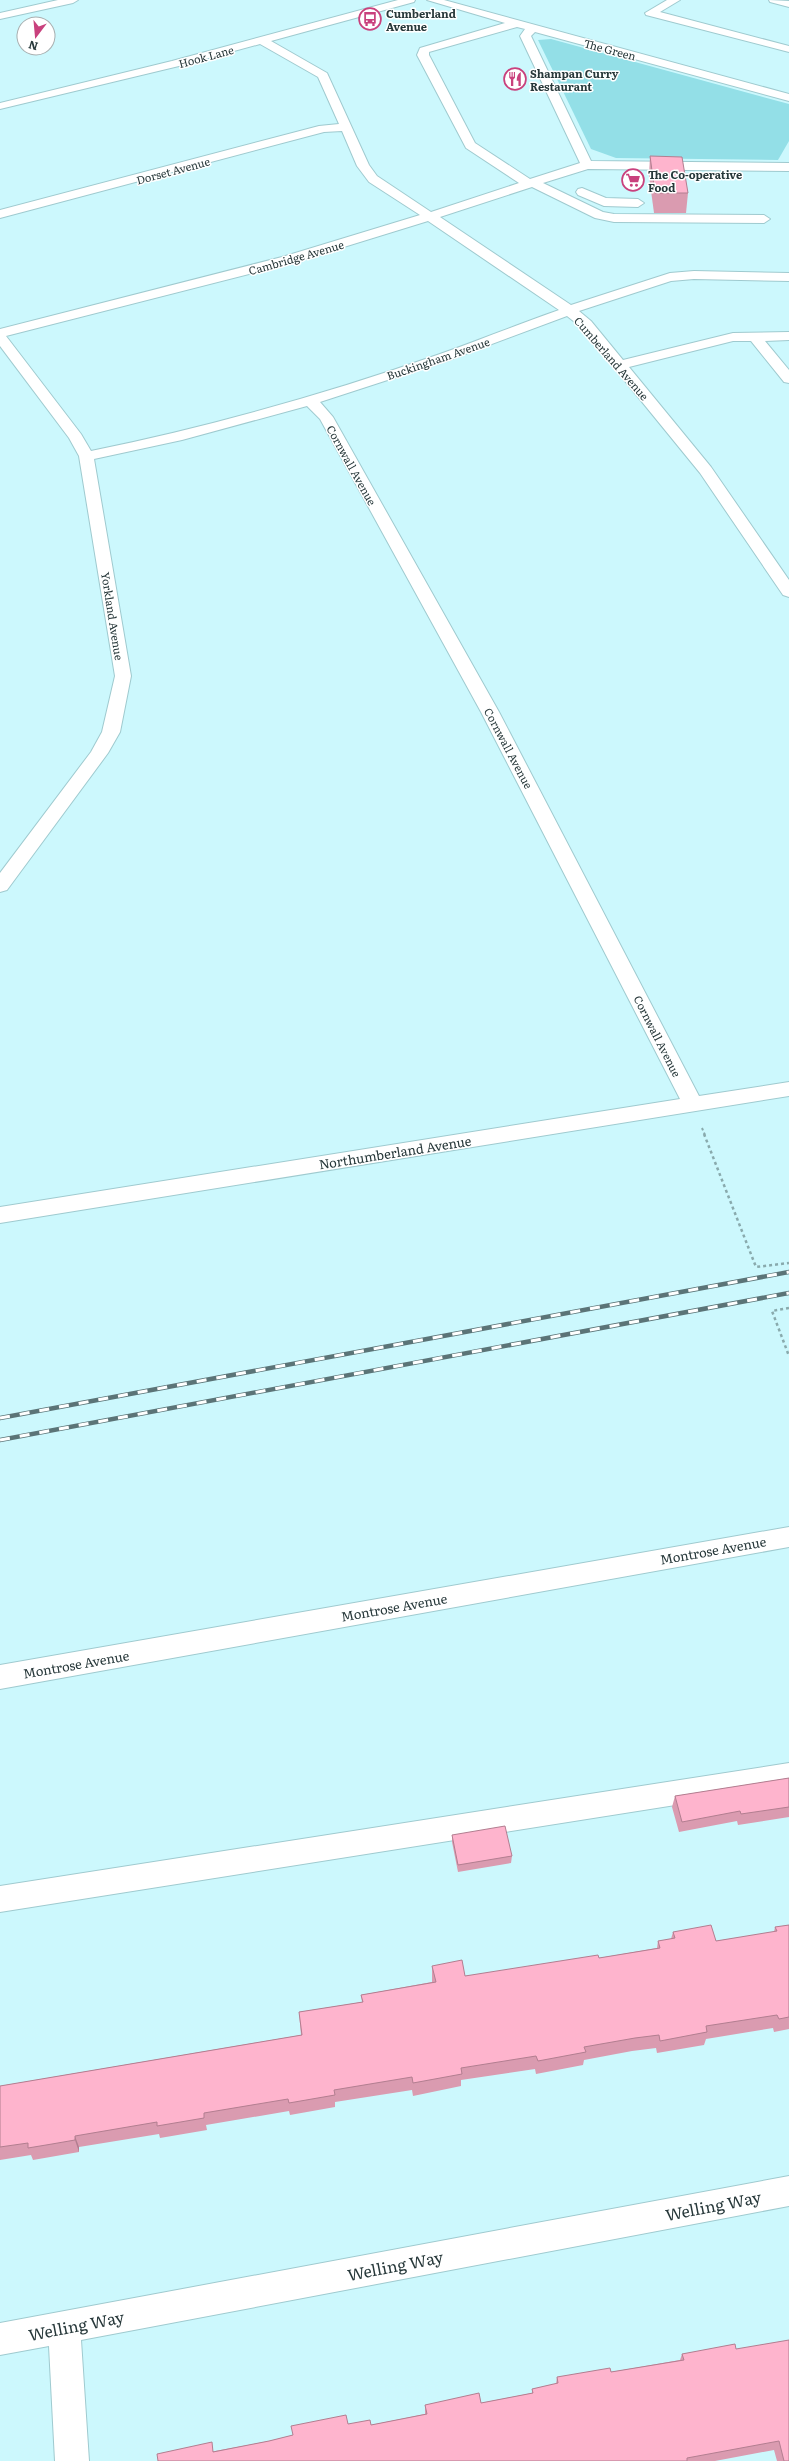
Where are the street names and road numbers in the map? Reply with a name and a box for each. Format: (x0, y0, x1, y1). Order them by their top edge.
street label: The Green (582, 34, 638, 64)
street label: Hook Lane (177, 41, 236, 71)
street label: Dorset Avenue (134, 152, 212, 188)
street label: Cambridge Avenue (247, 236, 346, 278)
street label: Cumberland Avenue (571, 313, 653, 404)
street label: Buckingham Avenue (384, 333, 492, 383)
street label: Cornwall Avenue (323, 422, 381, 508)
street label: Yorkland Avenue (98, 571, 128, 662)
street label: Cornwall Avenue (481, 705, 537, 792)
street label: Cornwall Avenue (631, 992, 686, 1080)
street label: Northumberland Avenue (317, 1131, 473, 1173)
street label: Montrose Avenue (658, 1531, 768, 1569)
street label: Montrose Avenue (339, 1588, 449, 1626)
street label: Montrose Avenue (21, 1645, 131, 1683)
street label: Welling Way (663, 2184, 764, 2226)
street label: Welling Way (345, 2244, 446, 2286)
street label: Welling Way (26, 2304, 127, 2346)

